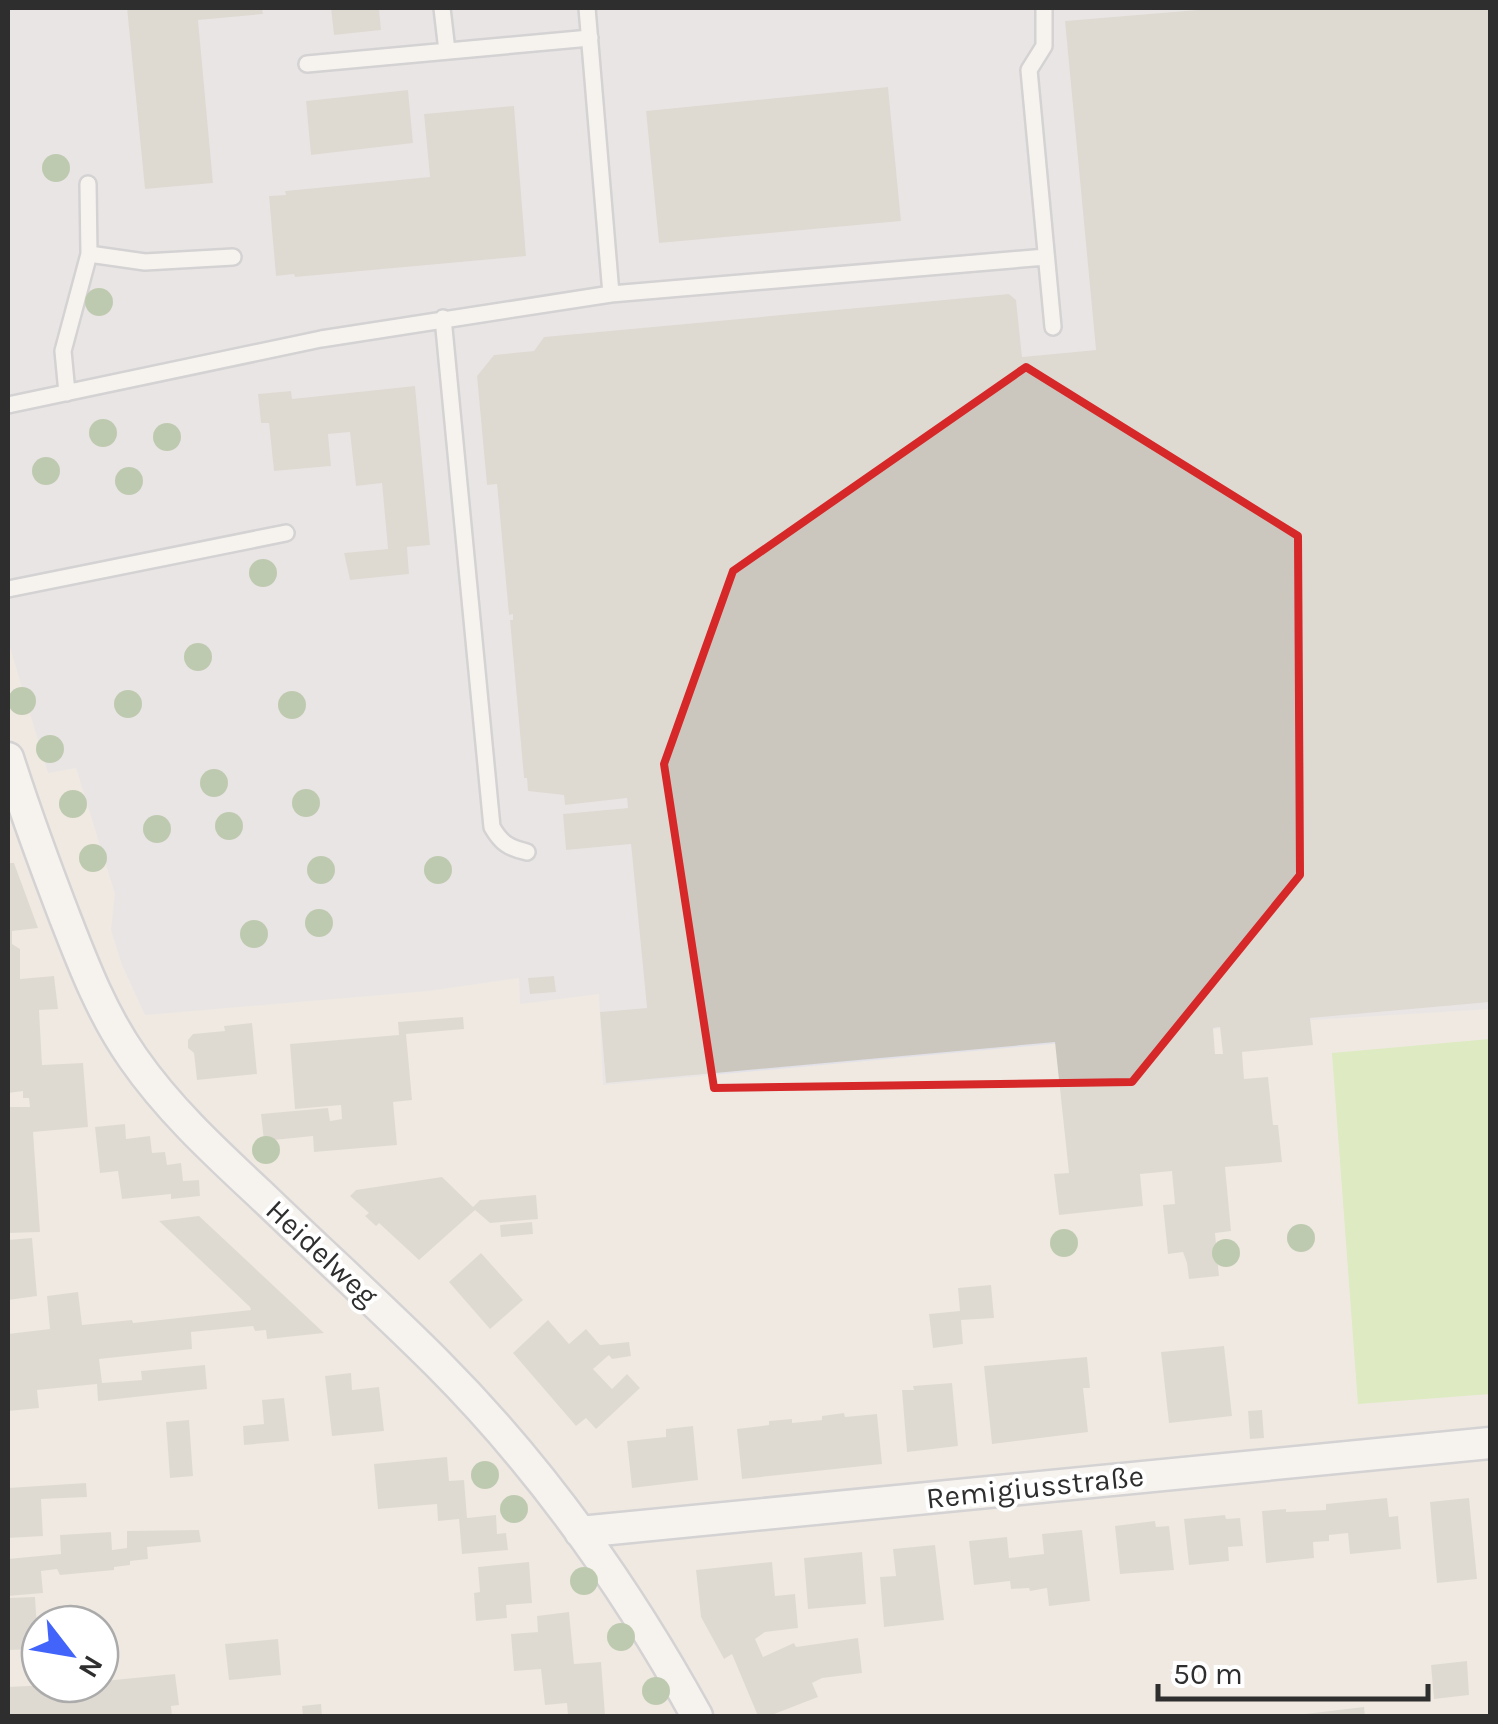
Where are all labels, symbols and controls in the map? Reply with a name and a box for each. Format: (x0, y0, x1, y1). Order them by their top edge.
street label: Heidelweg (259, 1192, 386, 1314)
street label: Remigiusstraße (924, 1458, 1146, 1516)
north arrow (20, 1604, 120, 1704)
scale bar (1158, 1639, 1428, 1701)
text: N (72, 1650, 110, 1684)
text: 50 m (1173, 1656, 1243, 1692)

